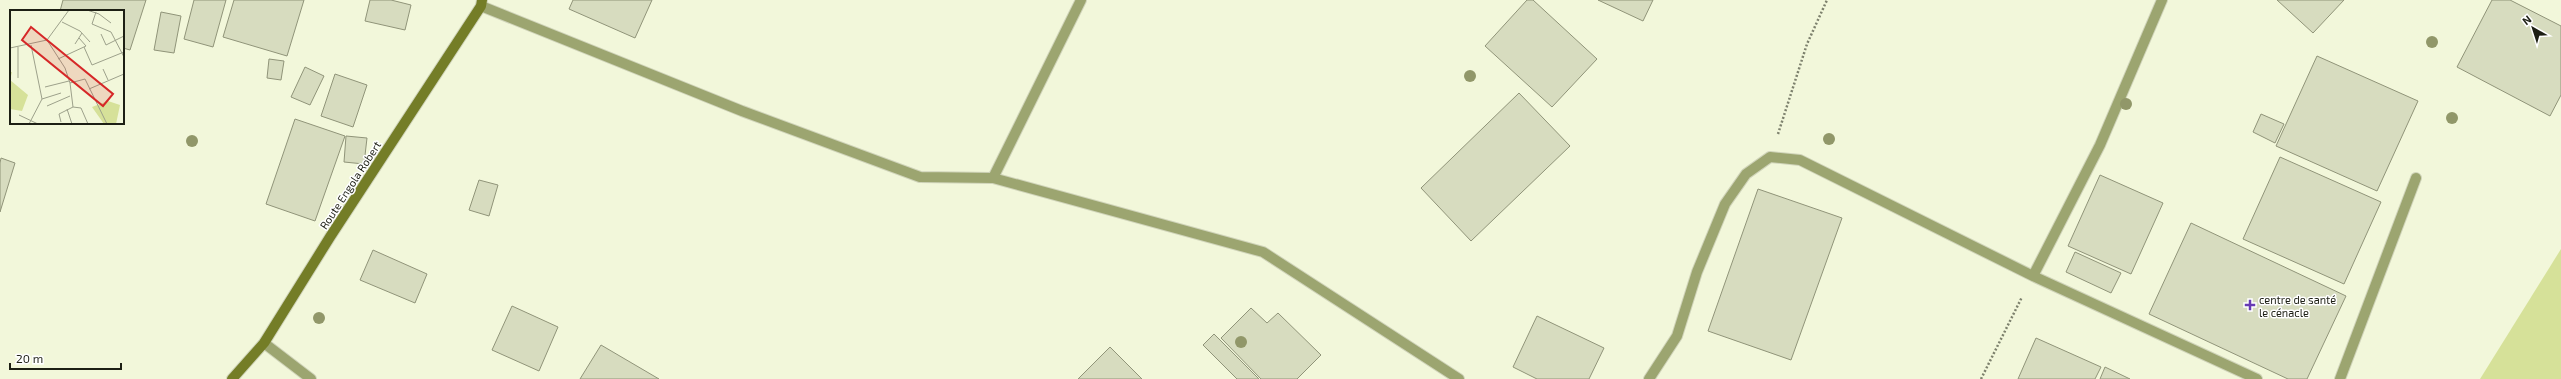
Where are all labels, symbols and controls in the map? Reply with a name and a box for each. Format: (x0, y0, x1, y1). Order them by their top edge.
north arrow (2513, 8, 2553, 48)
inset map (10, 10, 124, 124)
text: N (2519, 12, 2534, 27)
street label: Route Engola Robert (317, 139, 383, 231)
place label: centre de santé le cénacle (2259, 293, 2336, 319)
marker: centre de santé le cénacle (2244, 299, 2256, 311)
scale bar (10, 345, 121, 371)
text: 20 m (16, 351, 43, 365)

